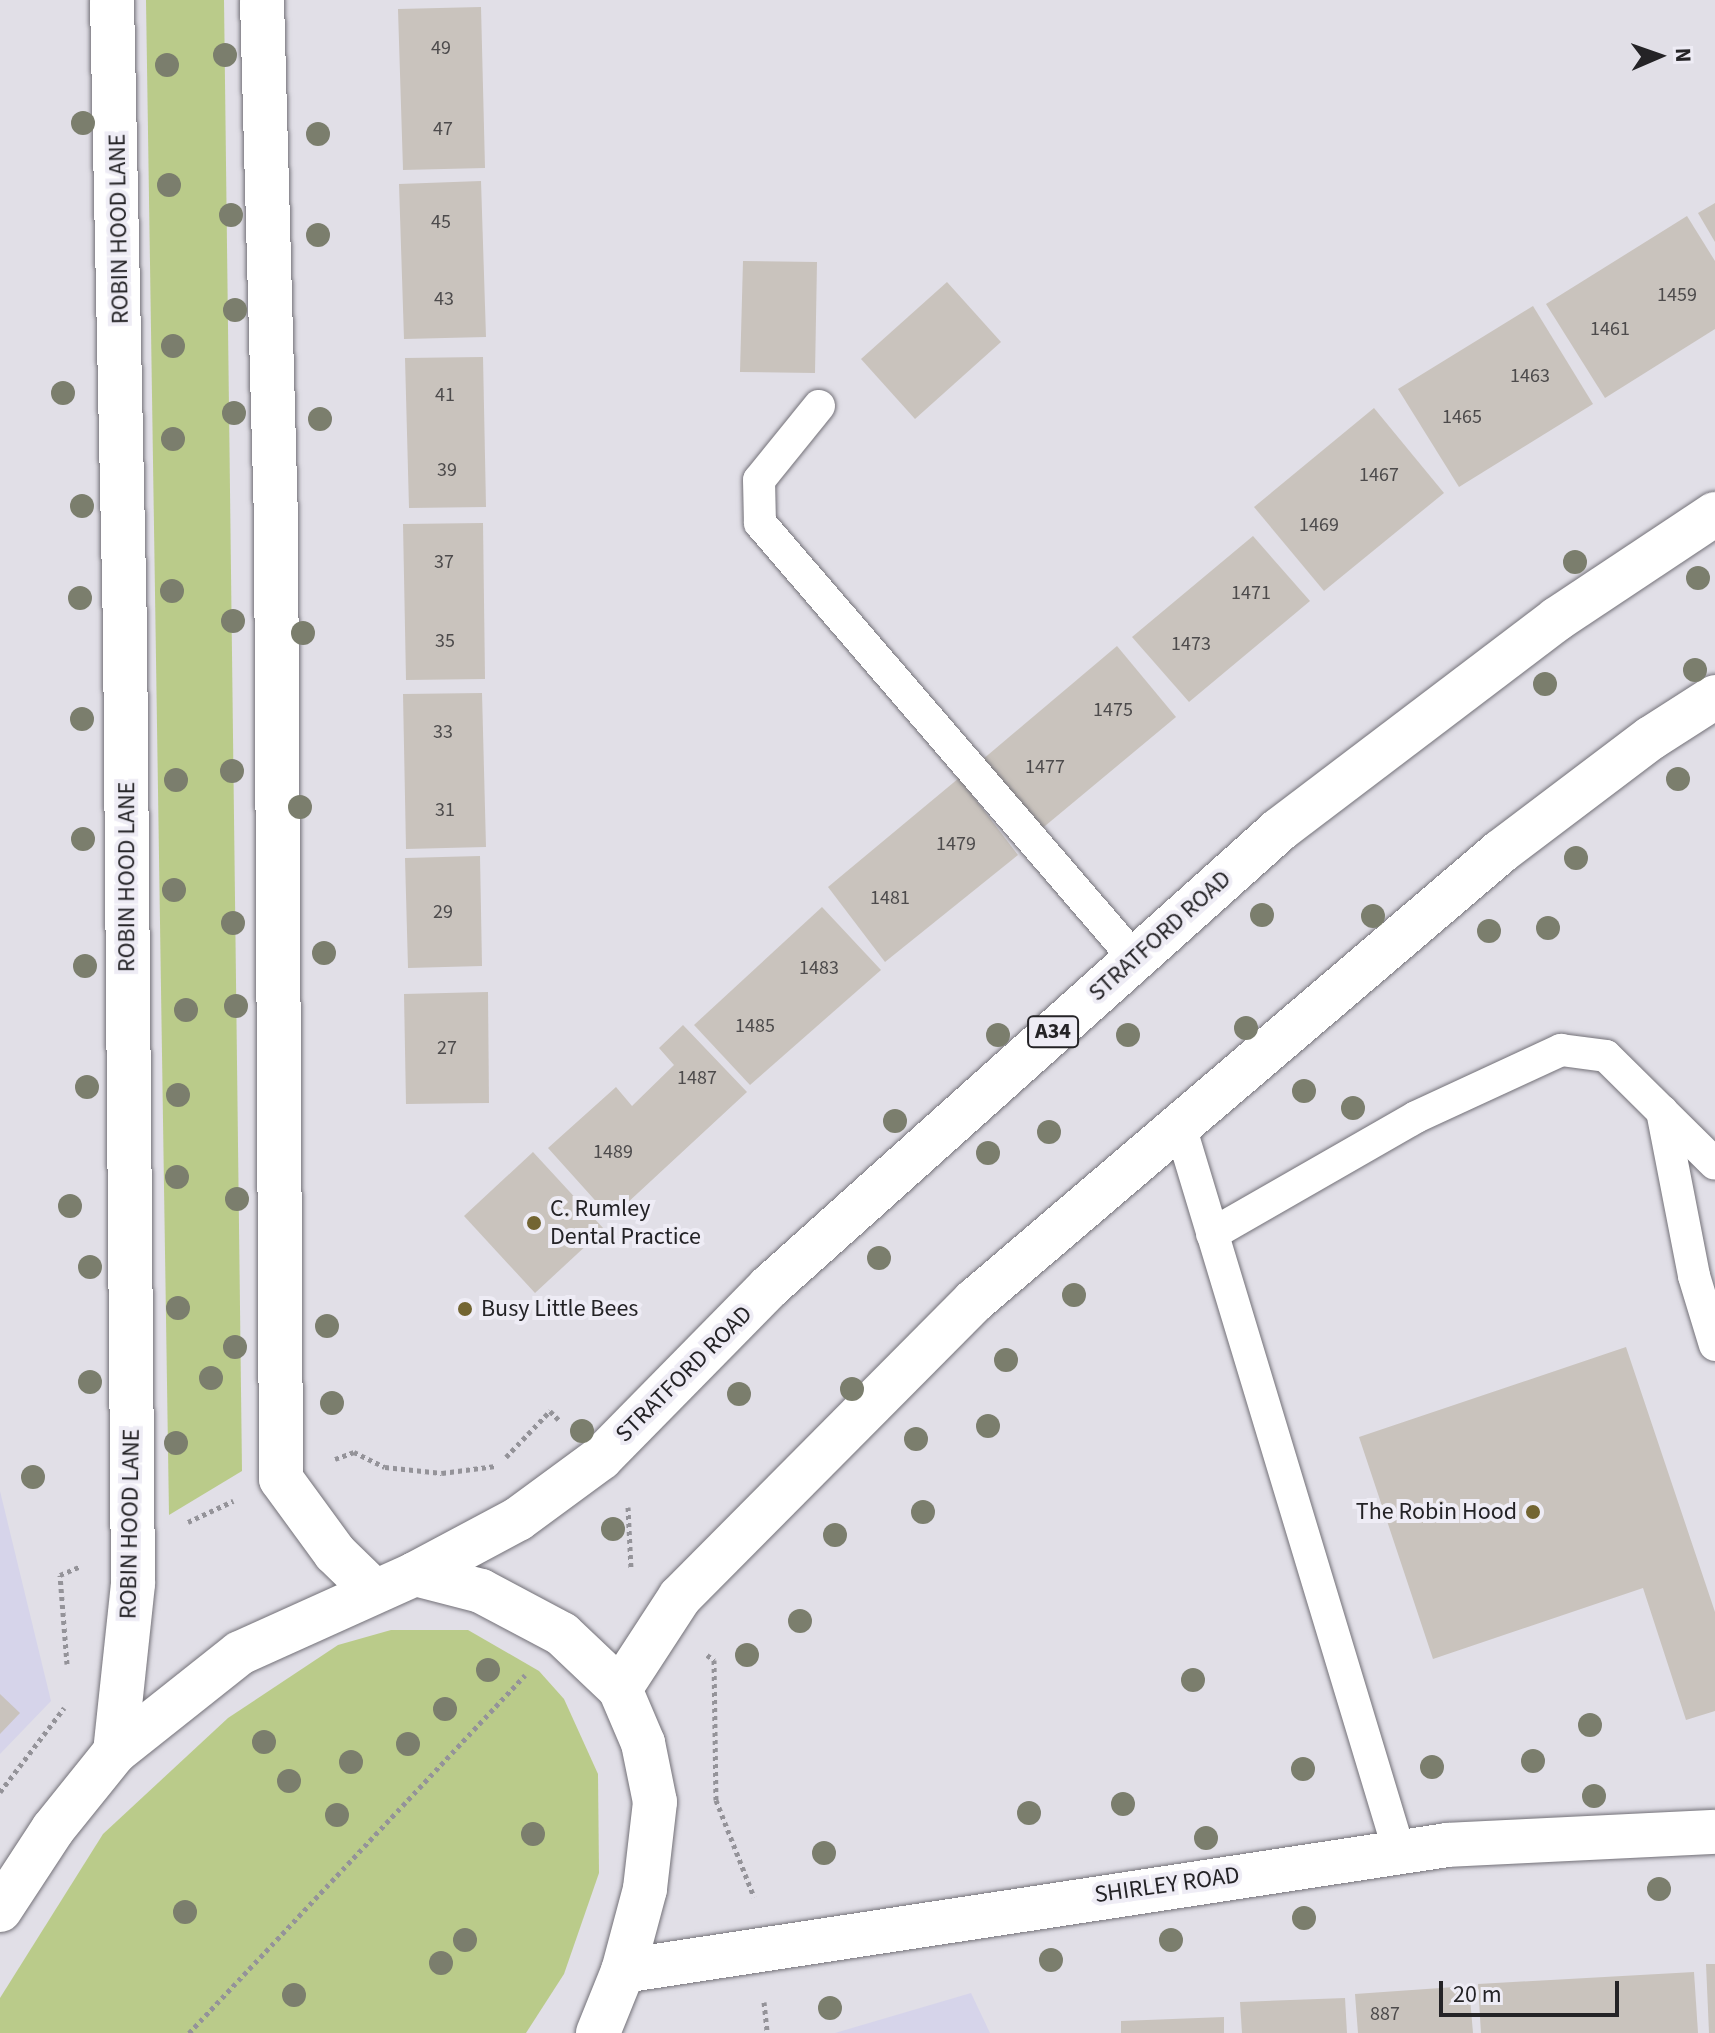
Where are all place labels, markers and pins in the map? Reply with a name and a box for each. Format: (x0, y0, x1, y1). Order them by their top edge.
place label: C. Rumley Dental Practice (550, 1195, 701, 1251)
marker: C. Rumley Dental Practice (525, 1214, 543, 1232)
place label: Busy Little Bees (481, 1295, 638, 1323)
marker: Busy Little Bees (456, 1300, 474, 1318)
place label: The Robin Hood (1356, 1498, 1517, 1526)
marker: The Robin Hood (1524, 1503, 1542, 1521)

